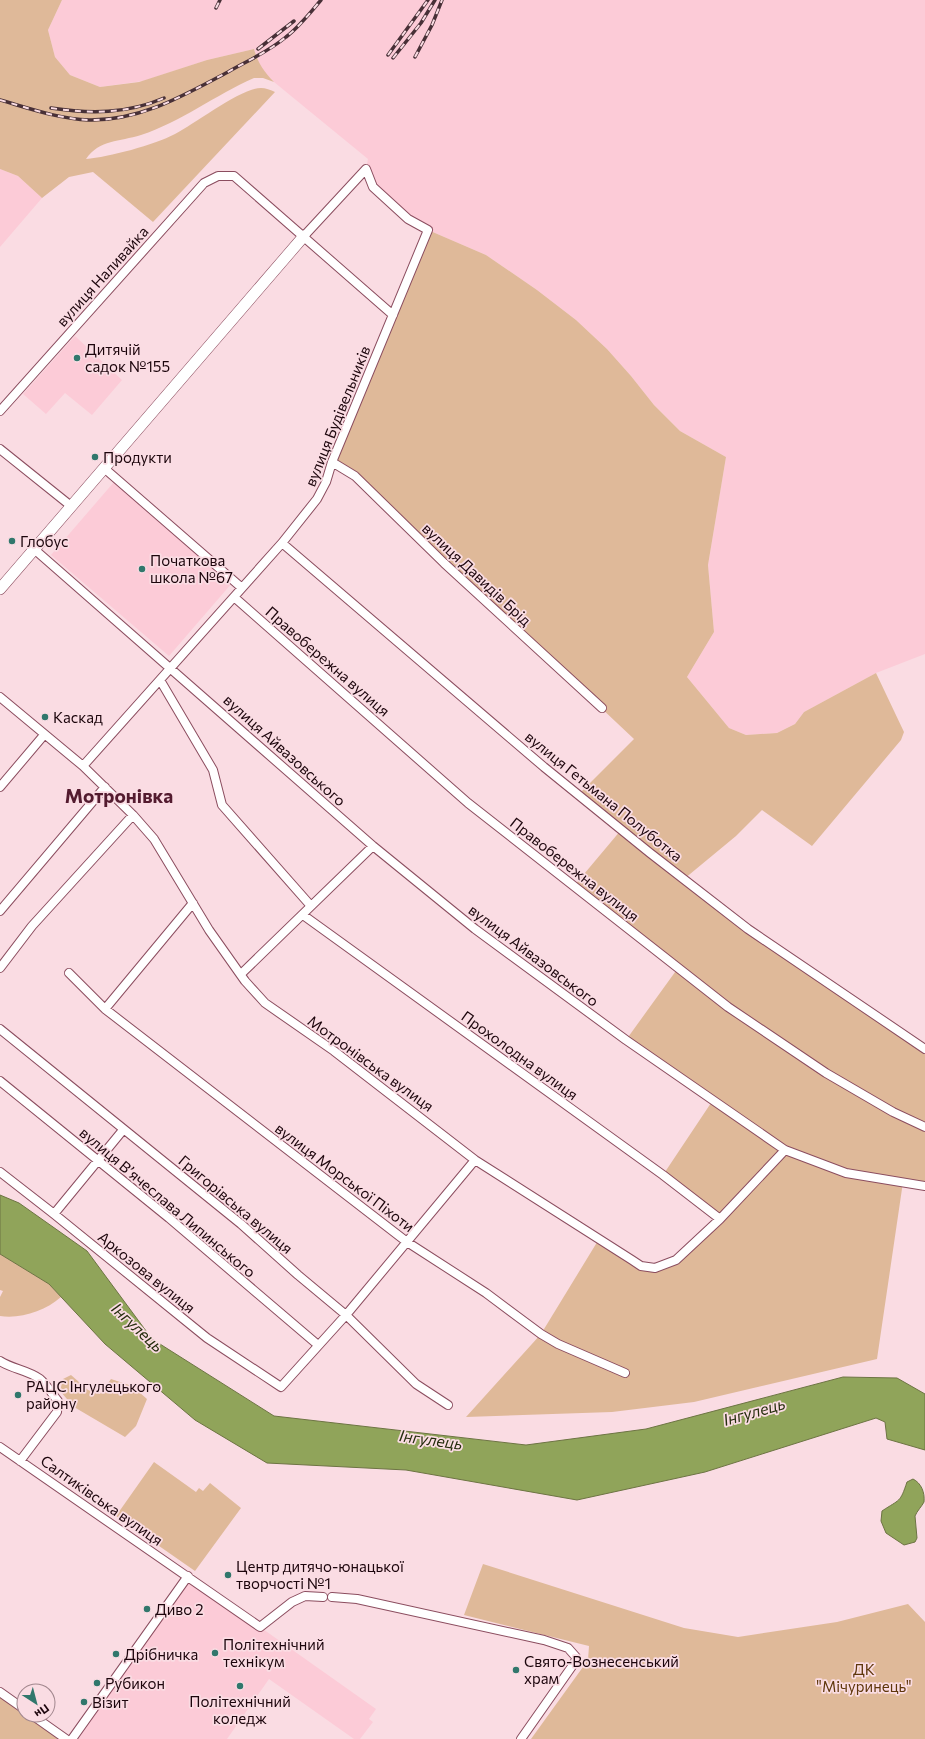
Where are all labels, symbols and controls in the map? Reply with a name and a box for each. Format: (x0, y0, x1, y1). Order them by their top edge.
street label: вулиця Наливайка (52, 222, 152, 330)
place label: Дитячій садок №155 (85, 340, 170, 375)
street label: вулиця Будівельників (301, 343, 373, 489)
marker: Дитячій садок №155 (72, 353, 82, 363)
place label: Продукти (103, 448, 172, 466)
marker: Продукти (90, 452, 100, 462)
street label: вулиця Давидів Брід (419, 519, 535, 629)
place label: Глобус (20, 532, 68, 550)
marker: Глобус (7, 536, 17, 546)
place label: Початкова школа №67 (150, 551, 233, 586)
marker: Початкова школа №67 (137, 564, 147, 574)
street label: Правобережна вулиця (262, 602, 394, 720)
street label: вулиця Айвазовського (220, 690, 350, 810)
place label: Каскад (53, 708, 103, 726)
marker: Каскад (40, 712, 50, 722)
street label: вулиця Гетьмана Полуботка (522, 727, 686, 865)
district label: Мотронівка (65, 784, 173, 807)
street label: Правобережна вулиця (507, 813, 643, 925)
street label: вулиця Айвазовського (465, 900, 603, 1010)
street label: Прохолодна вулиця (458, 1007, 582, 1103)
street label: Мотронівська вулиця (305, 1011, 437, 1115)
street label: вулиця Морської Піхоти (272, 1119, 418, 1235)
street label: вулиця В’ячеслава Липинського (76, 1123, 260, 1281)
street label: Григорівська вулиця (175, 1151, 297, 1257)
street label: Аркозова вулиця (95, 1227, 199, 1317)
water label: Інгулець (108, 1298, 168, 1356)
place label: РАЦС Інгулецького району (26, 1377, 161, 1412)
marker: РАЦС Інгулецького району (13, 1390, 23, 1400)
water label: Інгулець (721, 1393, 787, 1429)
water label: Інгулець (398, 1425, 464, 1453)
street label: Салтиківська вулиця (37, 1451, 167, 1549)
place label: Центр дитячо-юнацької творчості №1 (236, 1557, 405, 1592)
marker: Центр дитячо-юнацької творчості №1 (223, 1570, 233, 1580)
place label: Диво 2 (155, 1600, 203, 1618)
marker: Диво 2 (142, 1604, 152, 1614)
place label: Політехнічний технікум (223, 1635, 325, 1670)
place label: Дрібничка (124, 1645, 198, 1663)
marker: Політехнічний технікум (210, 1648, 220, 1658)
marker: Дрібничка (111, 1649, 121, 1659)
place label: Свято-Вознесенський храм (524, 1652, 679, 1687)
park label: ДК "Мічуринець" (816, 1660, 912, 1695)
marker: Свято-Вознесенський храм (511, 1665, 521, 1675)
place label: Рубикон (105, 1674, 165, 1692)
marker: Рубикон (92, 1678, 102, 1688)
marker: Політехнічний коледж (235, 1681, 245, 1691)
north arrow (16, 1683, 56, 1723)
place label: Політехнічний коледж (189, 1692, 291, 1727)
place label: Візит (92, 1693, 128, 1711)
marker: Візит (79, 1697, 89, 1707)
text: Пн (32, 1702, 52, 1721)

